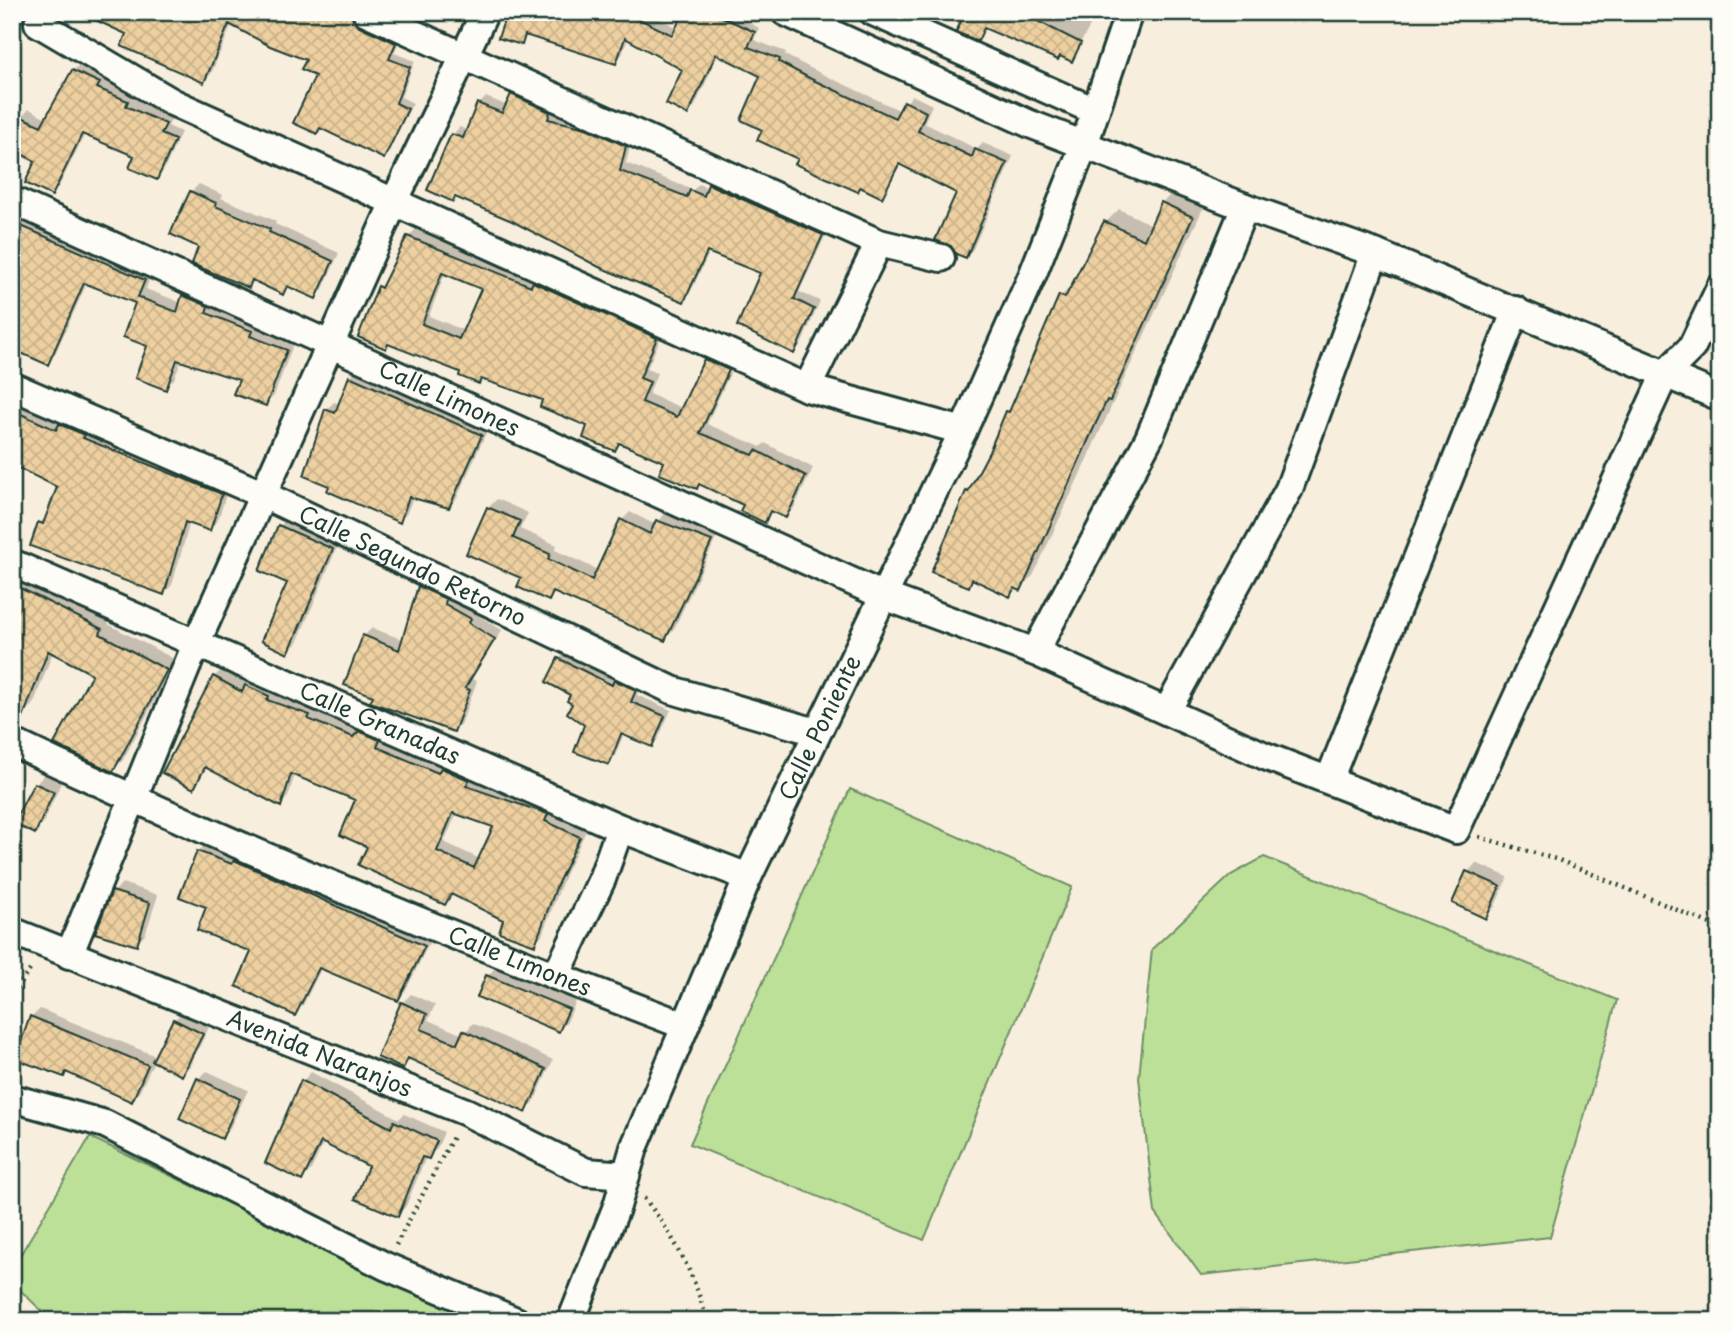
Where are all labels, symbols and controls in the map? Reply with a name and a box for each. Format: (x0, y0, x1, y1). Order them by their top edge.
street label: Calle Limones (373, 350, 526, 444)
street label: Calle Segundo Retorno (293, 495, 533, 634)
street label: Calle Poniente (769, 648, 869, 806)
street label: Calle Granadas (294, 671, 466, 772)
street label: Calle Limones (443, 916, 597, 1004)
street label: Avenida Naranjos (222, 1000, 418, 1105)

